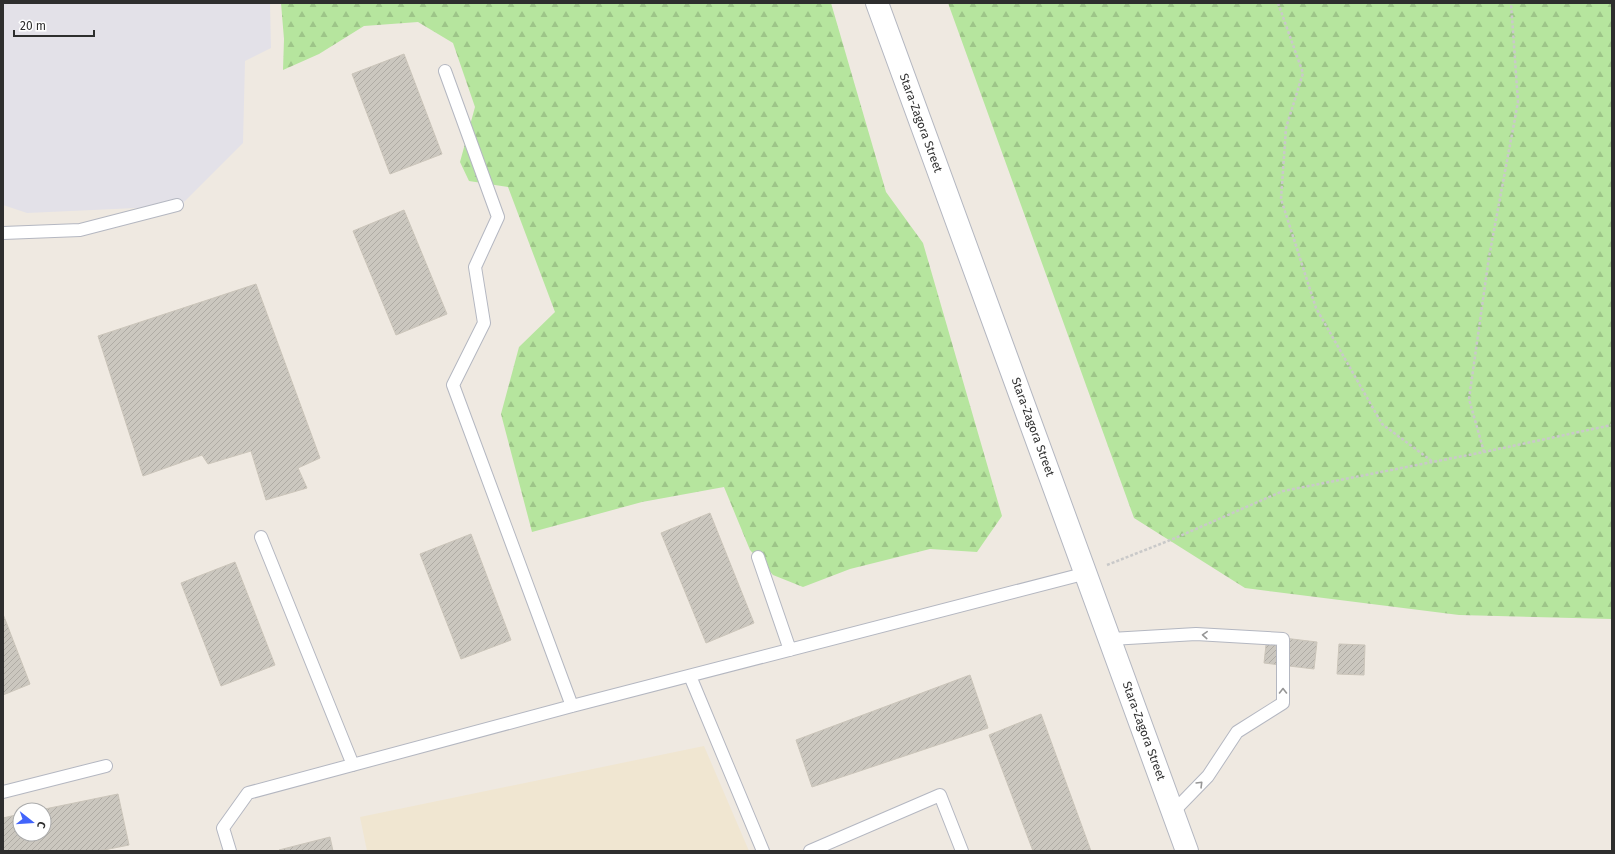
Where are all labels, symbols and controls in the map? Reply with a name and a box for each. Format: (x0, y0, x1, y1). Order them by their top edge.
scale bar (14, 12, 94, 38)
text: 20 m (20, 19, 46, 33)
street label: Stara-Zagora Street (897, 72, 946, 175)
street label: Stara-Zagora Street (1009, 376, 1058, 479)
one-way arrow (1202, 630, 1208, 639)
street label: Stara-Zagora Street (1120, 680, 1169, 783)
one-way arrow (1279, 688, 1287, 694)
one-way arrow (1195, 781, 1203, 789)
north arrow (12, 802, 52, 842)
text: С (34, 820, 48, 830)

